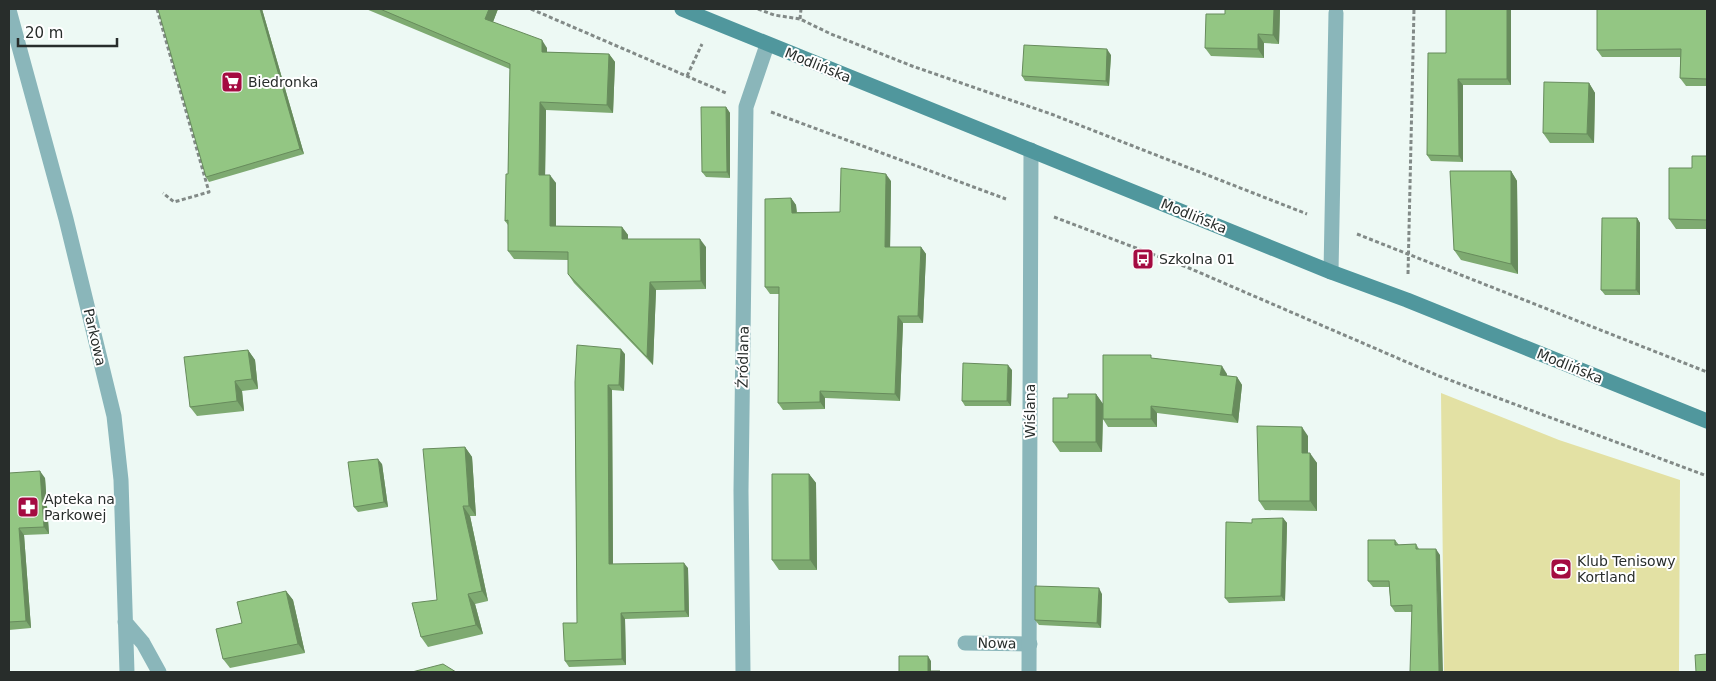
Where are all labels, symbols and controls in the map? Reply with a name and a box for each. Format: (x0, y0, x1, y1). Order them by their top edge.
scale bar (18, 15, 116, 47)
text: 20 m (25, 24, 63, 42)
street label: Modlińska (783, 44, 853, 86)
supermarket icon: Biedronka (220, 70, 244, 94)
place label: Biedronka (248, 74, 318, 90)
street label: Modlińska (1159, 195, 1229, 237)
bus stop icon: Szkolna 01 (1131, 247, 1155, 271)
place label: Szkolna 01 (1159, 251, 1235, 267)
street label: Parkowa (81, 307, 109, 367)
street label: Źródlana (733, 326, 752, 388)
street label: Modlińska (1535, 345, 1605, 387)
street label: Wiślana (1022, 384, 1038, 438)
place label: Apteka na Parkowej (44, 491, 115, 523)
pharmacy icon: Apteka na Parkowej (16, 495, 40, 519)
place label: Klub Tenisowy Kortland (1577, 553, 1675, 585)
sports icon: Klub Tenisowy Kortland (1549, 557, 1573, 581)
street label: Nowa (977, 635, 1017, 651)

